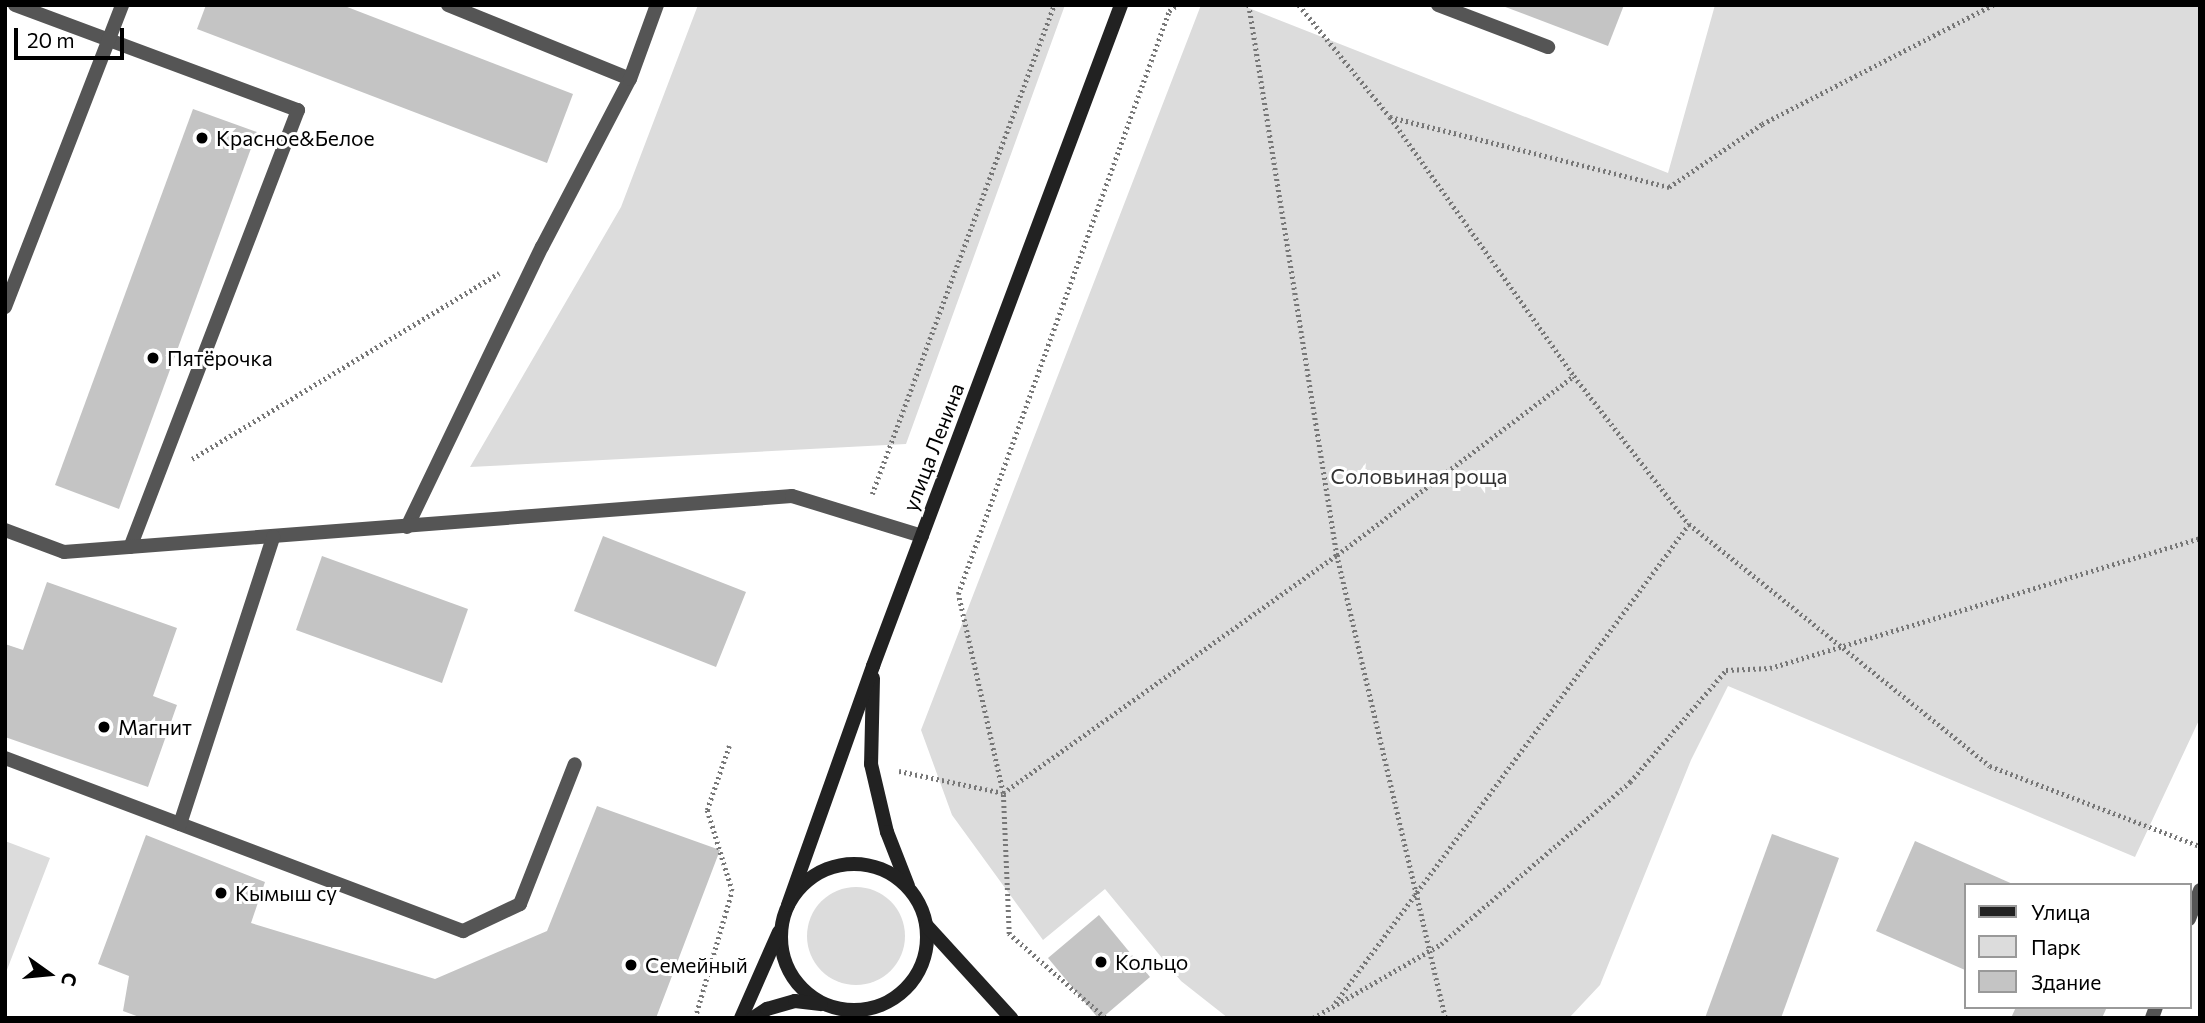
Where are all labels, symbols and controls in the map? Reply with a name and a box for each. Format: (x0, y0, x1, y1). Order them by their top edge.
scale bar (18, 14, 128, 58)
text: 20 m (27, 27, 75, 52)
place label: Красное&Белое (216, 125, 375, 151)
marker: Красное&Белое (194, 130, 210, 146)
place label: Пятёрочка (167, 345, 273, 371)
marker: Пятёрочка (145, 350, 161, 366)
street label: улица Ленина (897, 379, 969, 515)
park label: Соловьиная роща (1331, 463, 1507, 489)
place label: Магнит (118, 714, 192, 740)
marker: Магнит (96, 719, 112, 735)
place label: Кымыш су (235, 880, 337, 906)
legend (1964, 883, 2191, 1009)
marker: Кымыш су (213, 885, 229, 901)
text: Улица (2031, 899, 2090, 924)
text: Парк (2031, 934, 2081, 959)
north arrow (14, 939, 84, 1009)
place label: Кольцо (1115, 949, 1188, 975)
place label: Семейный (645, 952, 748, 978)
marker: Кольцо (1093, 954, 1109, 970)
marker: Семейный (623, 957, 639, 973)
text: Здание (2031, 969, 2101, 994)
text: С (57, 970, 83, 989)

